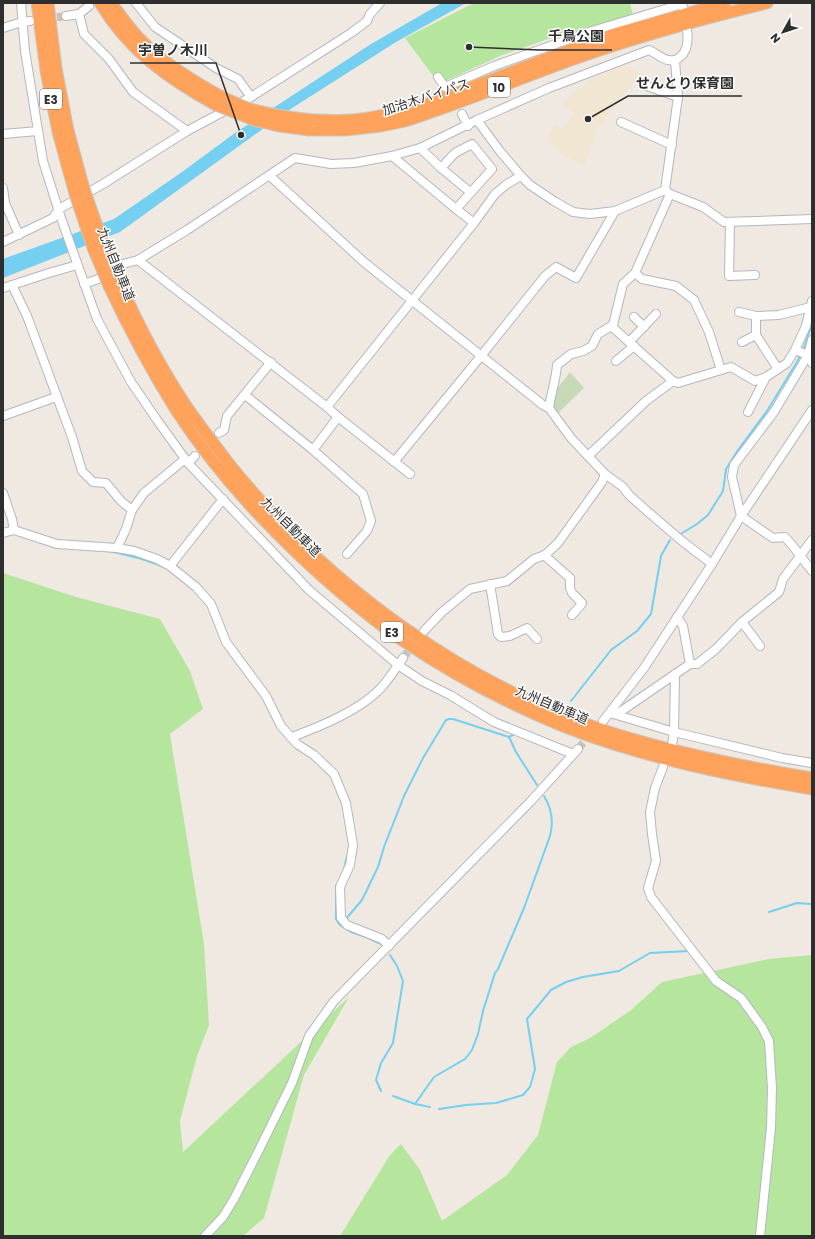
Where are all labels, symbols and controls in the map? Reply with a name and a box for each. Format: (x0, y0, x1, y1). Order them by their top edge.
north arrow (763, 12, 803, 52)
callout: 千鳥公園 (540, 24, 612, 50)
text: 千鳥公園 (548, 26, 604, 46)
text: N (766, 30, 784, 47)
callout: 宇曽ノ木川 (130, 37, 216, 63)
text: 宇曽ノ木川 (138, 40, 208, 60)
callout: せんとり保育園 (628, 70, 742, 96)
text: せんとり保育園 (636, 73, 734, 93)
street label: 加治木バイパス (380, 74, 472, 120)
road number: 10 (488, 77, 510, 97)
road number: E3 (40, 89, 62, 109)
street label: 九州自動車道 (93, 224, 139, 304)
street label: 九州自動車道 (257, 493, 325, 561)
road number: E3 (381, 622, 403, 642)
street label: 九州自動車道 (512, 681, 592, 729)

